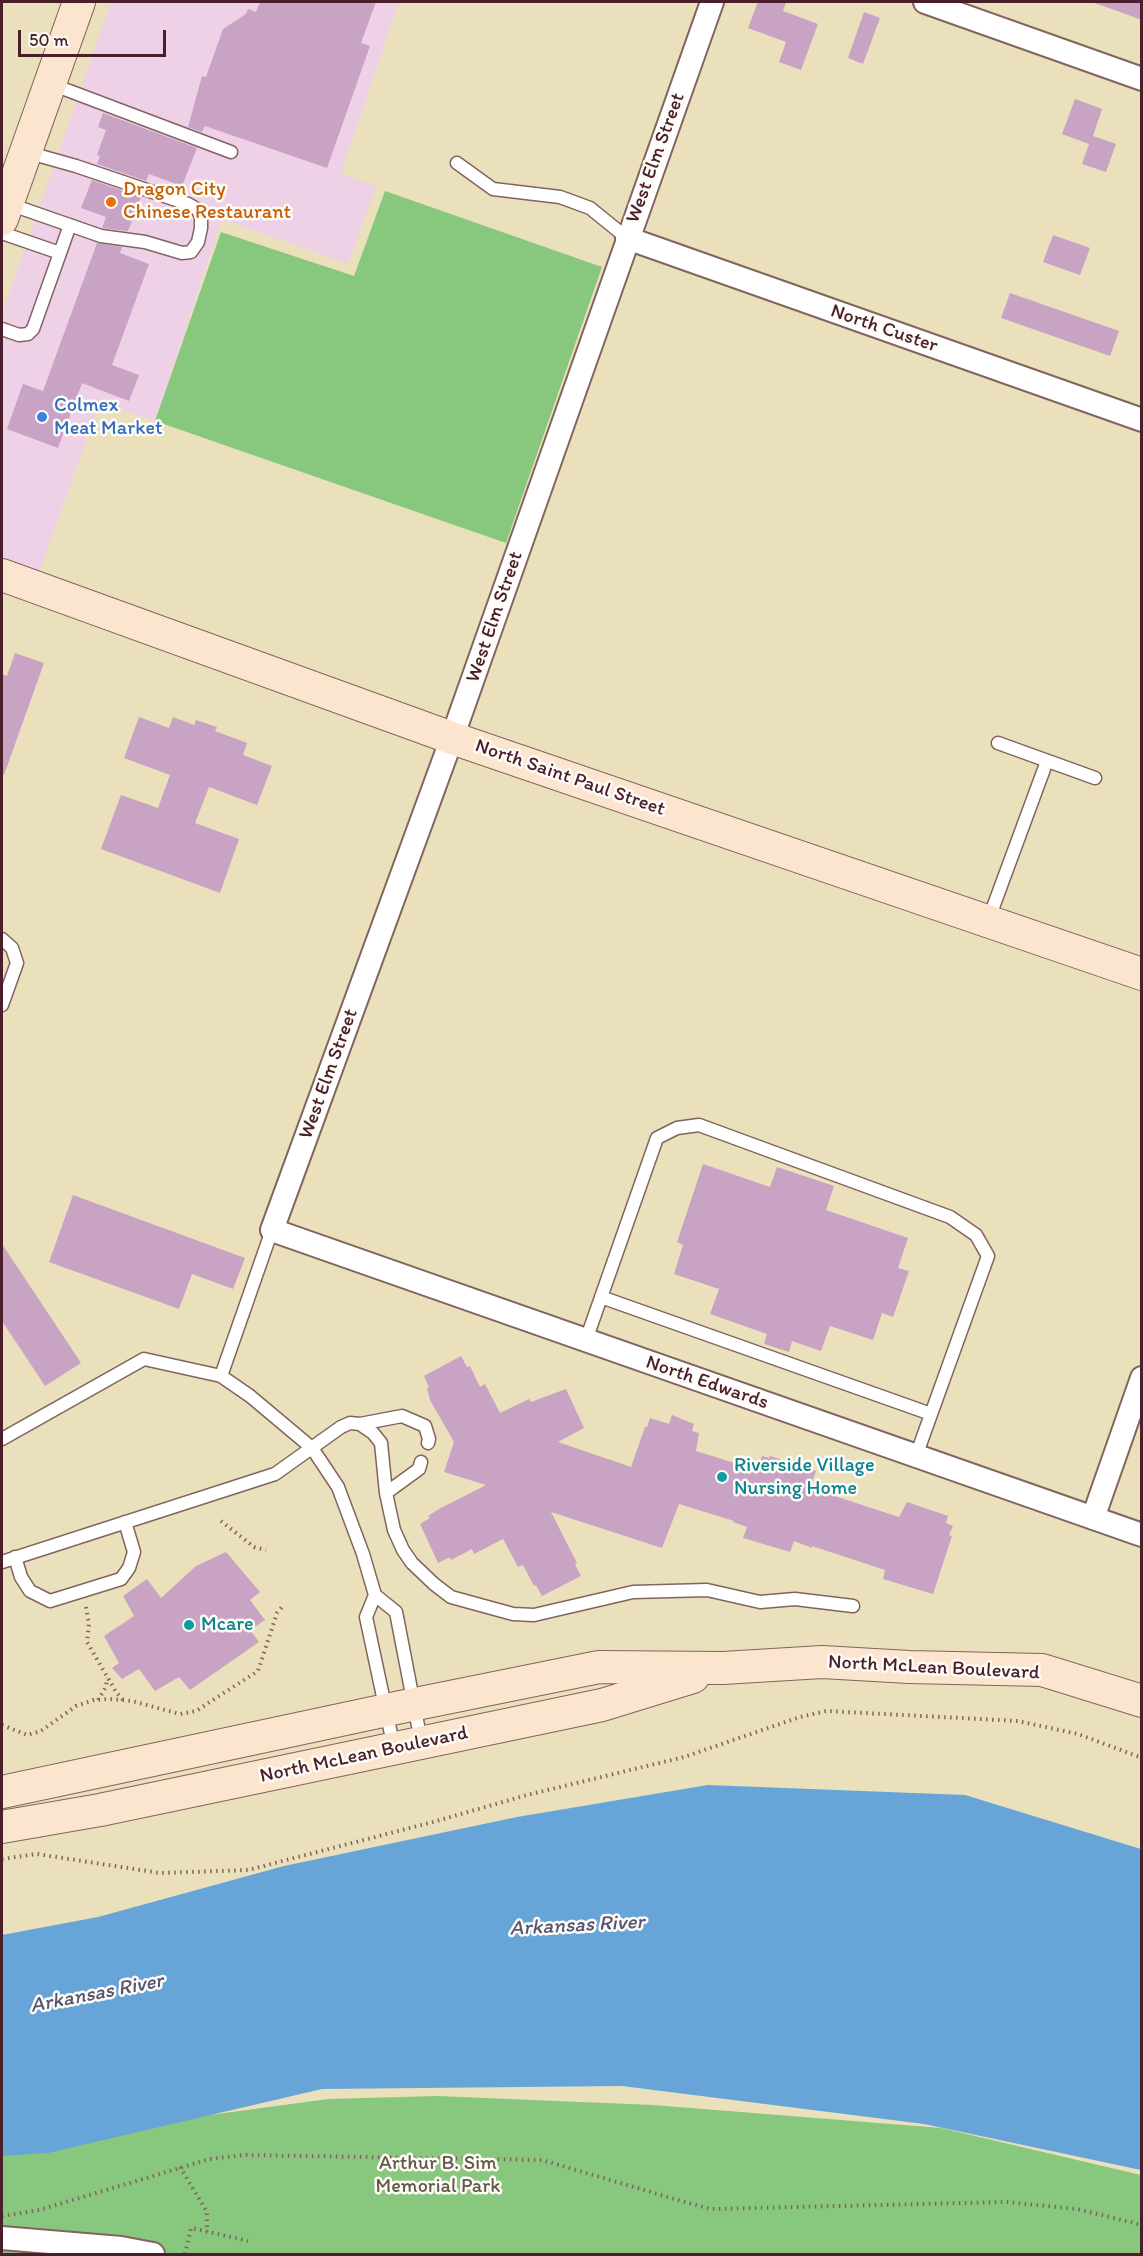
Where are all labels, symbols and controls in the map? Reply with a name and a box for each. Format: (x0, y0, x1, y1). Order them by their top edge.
scale bar (21, 18, 170, 56)
text: 50 m (29, 29, 69, 51)
street label: West Elm Street (621, 90, 691, 226)
place label: Dragon City Chinese Restaurant (123, 178, 291, 225)
marker: Dragon City Chinese Restaurant (104, 195, 118, 209)
street label: North Custer (827, 299, 941, 359)
place label: Colmex Meat Market (54, 394, 162, 441)
marker: Colmex Meat Market (35, 410, 49, 424)
street label: West Elm Street (461, 548, 529, 686)
street label: North Saint Paul Street (472, 734, 668, 822)
street label: West Elm Street (294, 1006, 364, 1142)
street label: North Edwards (642, 1351, 772, 1415)
place label: Riverside Village Nursing Home (734, 1454, 875, 1501)
marker: Riverside Village Nursing Home (715, 1470, 729, 1484)
place label: Mcare (201, 1613, 254, 1637)
marker: Mcare (182, 1618, 196, 1632)
street label: North McLean Boulevard (827, 1650, 1041, 1686)
street label: North McLean Boulevard (258, 1721, 470, 1789)
water label: Arkansas River (509, 1910, 645, 1942)
water label: Arkansas River (28, 1969, 166, 2019)
park label: Arthur B. Sim Memorial Park (376, 2152, 500, 2199)

